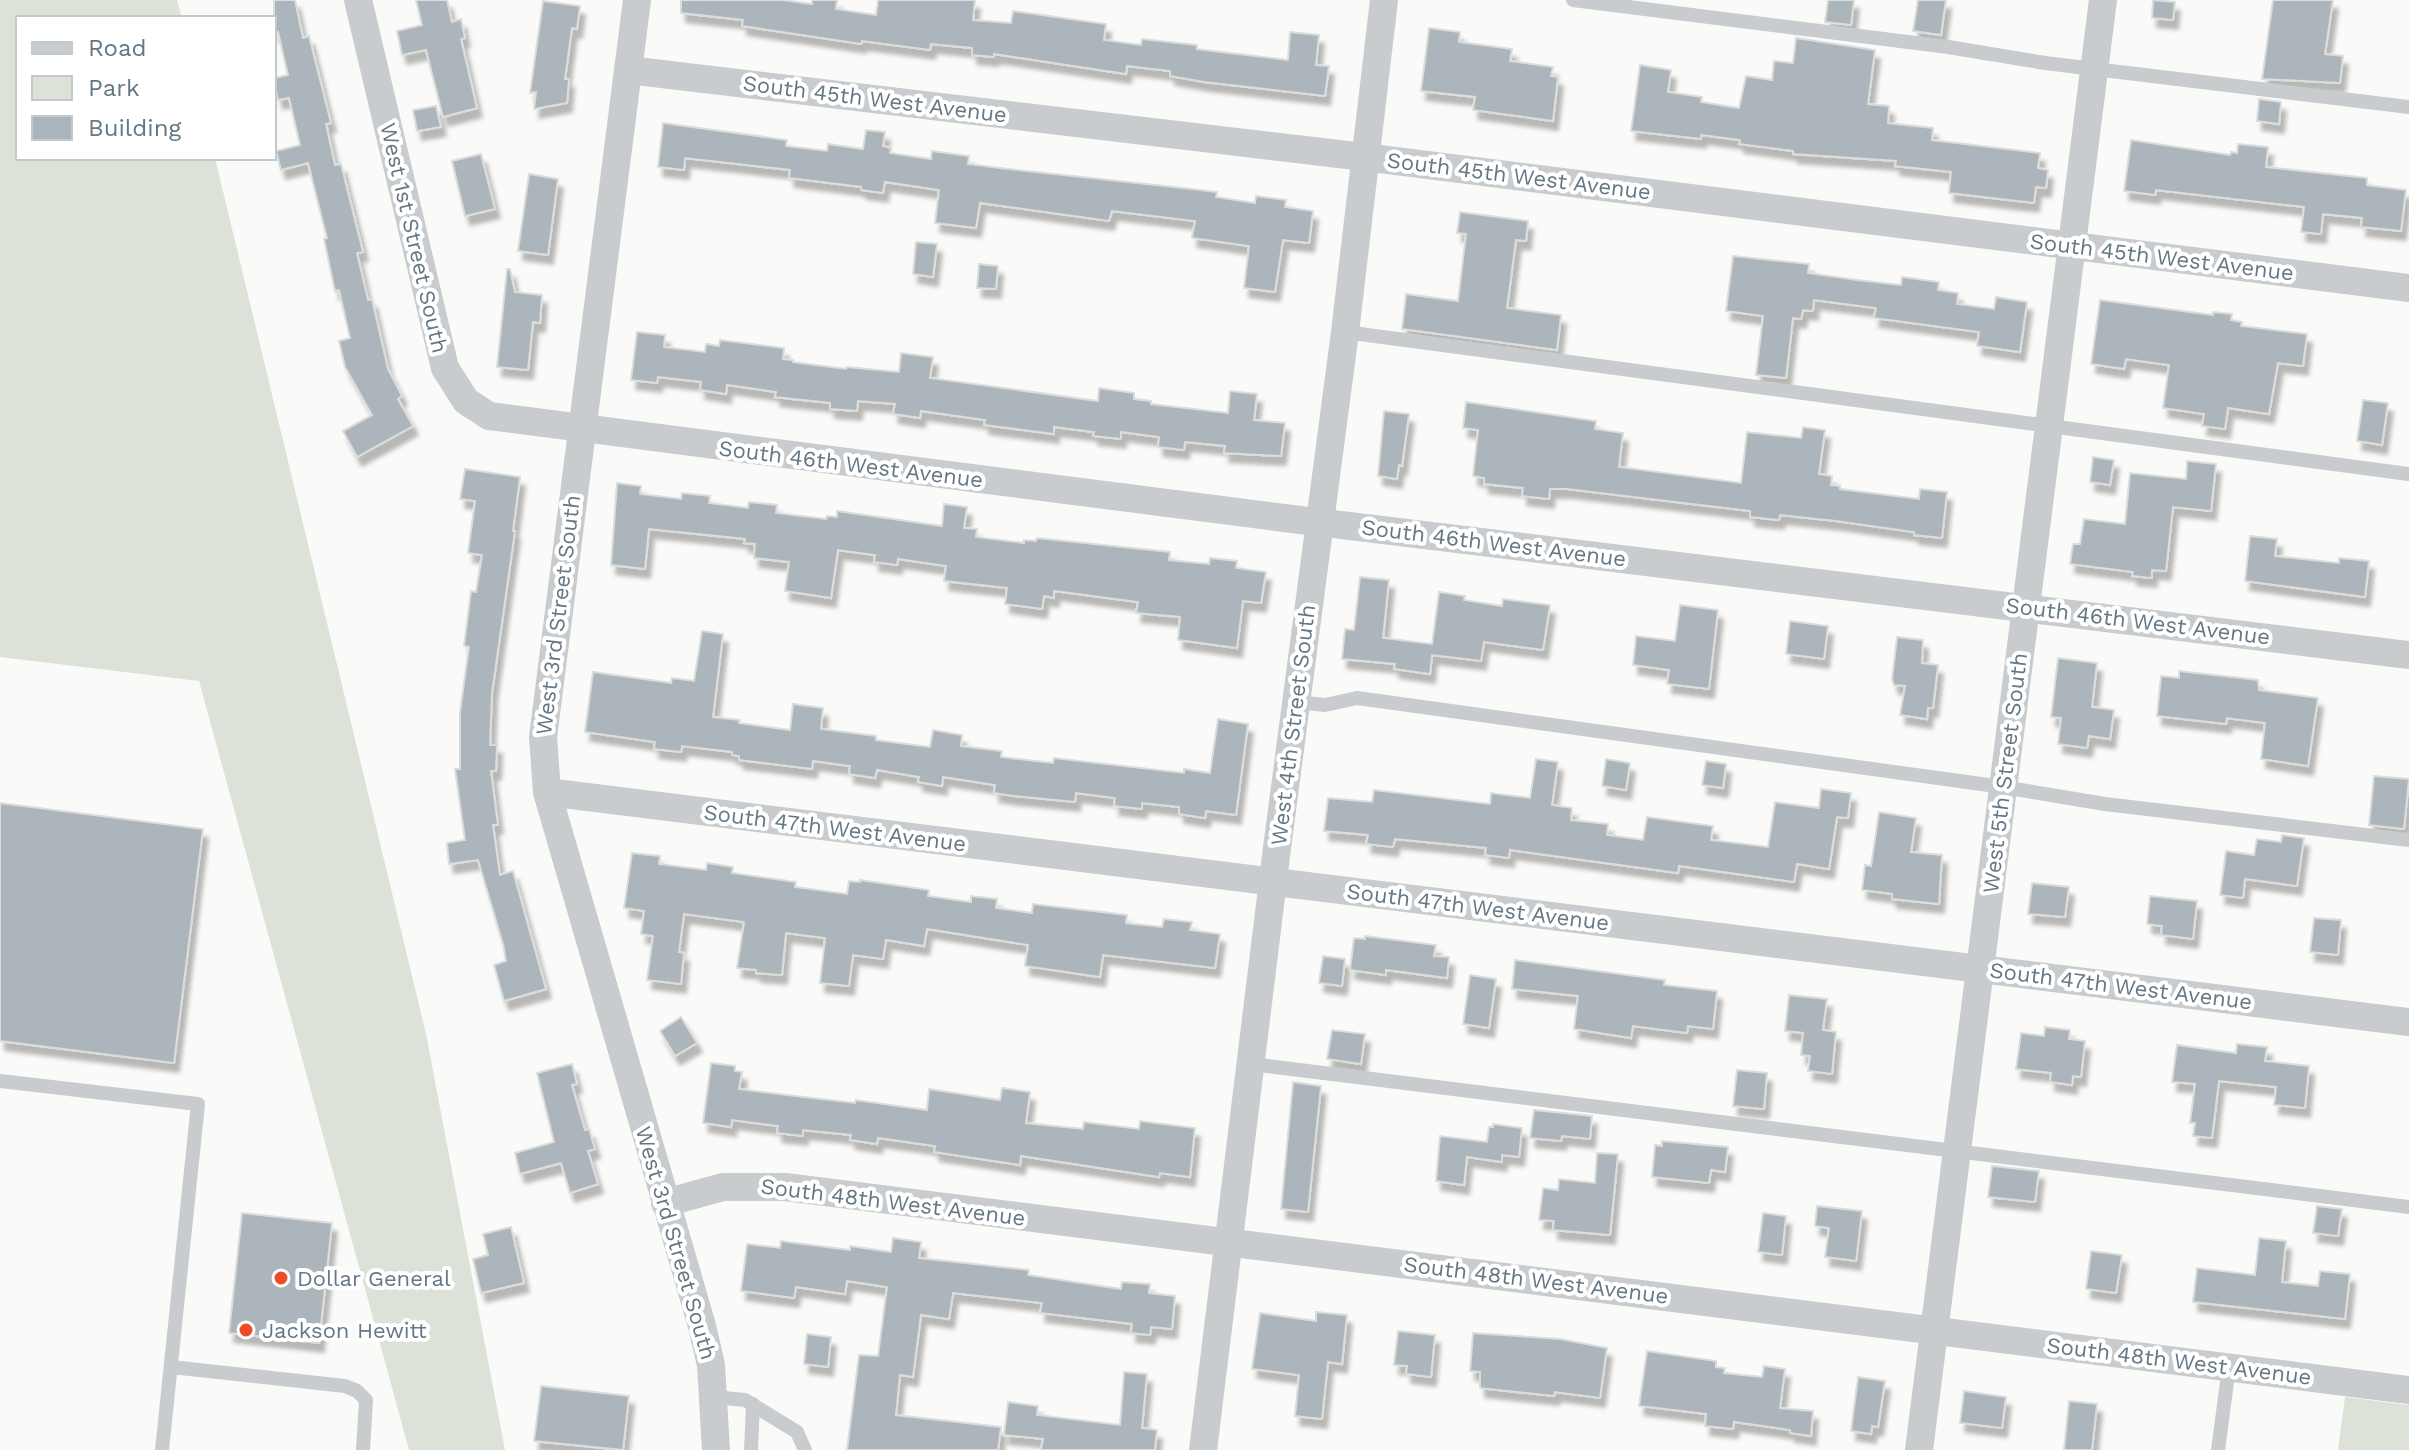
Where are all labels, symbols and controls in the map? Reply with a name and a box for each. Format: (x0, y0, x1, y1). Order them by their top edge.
legend (16, 16, 276, 160)
text: Road (88, 34, 147, 62)
street label: South 45th West Avenue (742, 70, 1008, 128)
text: Park (88, 74, 140, 102)
text: Building (88, 114, 181, 142)
street label: West 1st Street South (375, 121, 453, 355)
street label: South 45th West Avenue (1386, 147, 1652, 205)
street label: South 45th West Avenue (2029, 228, 2295, 286)
street label: South 46th West Avenue (717, 435, 985, 493)
street label: West 3rd Street South (531, 494, 585, 736)
street label: South 46th West Avenue (1360, 514, 1628, 572)
street label: South 46th West Avenue (2004, 592, 2272, 650)
street label: West 4th Street South (1266, 603, 1320, 847)
street label: West 5th Street South (1978, 651, 2032, 895)
street label: South 47th West Avenue (702, 800, 968, 856)
street label: South 47th West Avenue (1345, 879, 1611, 935)
street label: South 47th West Avenue (1988, 958, 2254, 1014)
street label: West 3rd Street South (631, 1123, 721, 1363)
street label: South 48th West Avenue (759, 1173, 1027, 1231)
street label: South 48th West Avenue (1402, 1251, 1670, 1309)
place label: Dollar General (297, 1266, 451, 1291)
marker: Dollar General (272, 1269, 290, 1287)
place label: Jackson Hewitt (262, 1318, 427, 1343)
marker: Jackson Hewitt (237, 1321, 255, 1339)
street label: South 48th West Avenue (2045, 1332, 2313, 1390)

